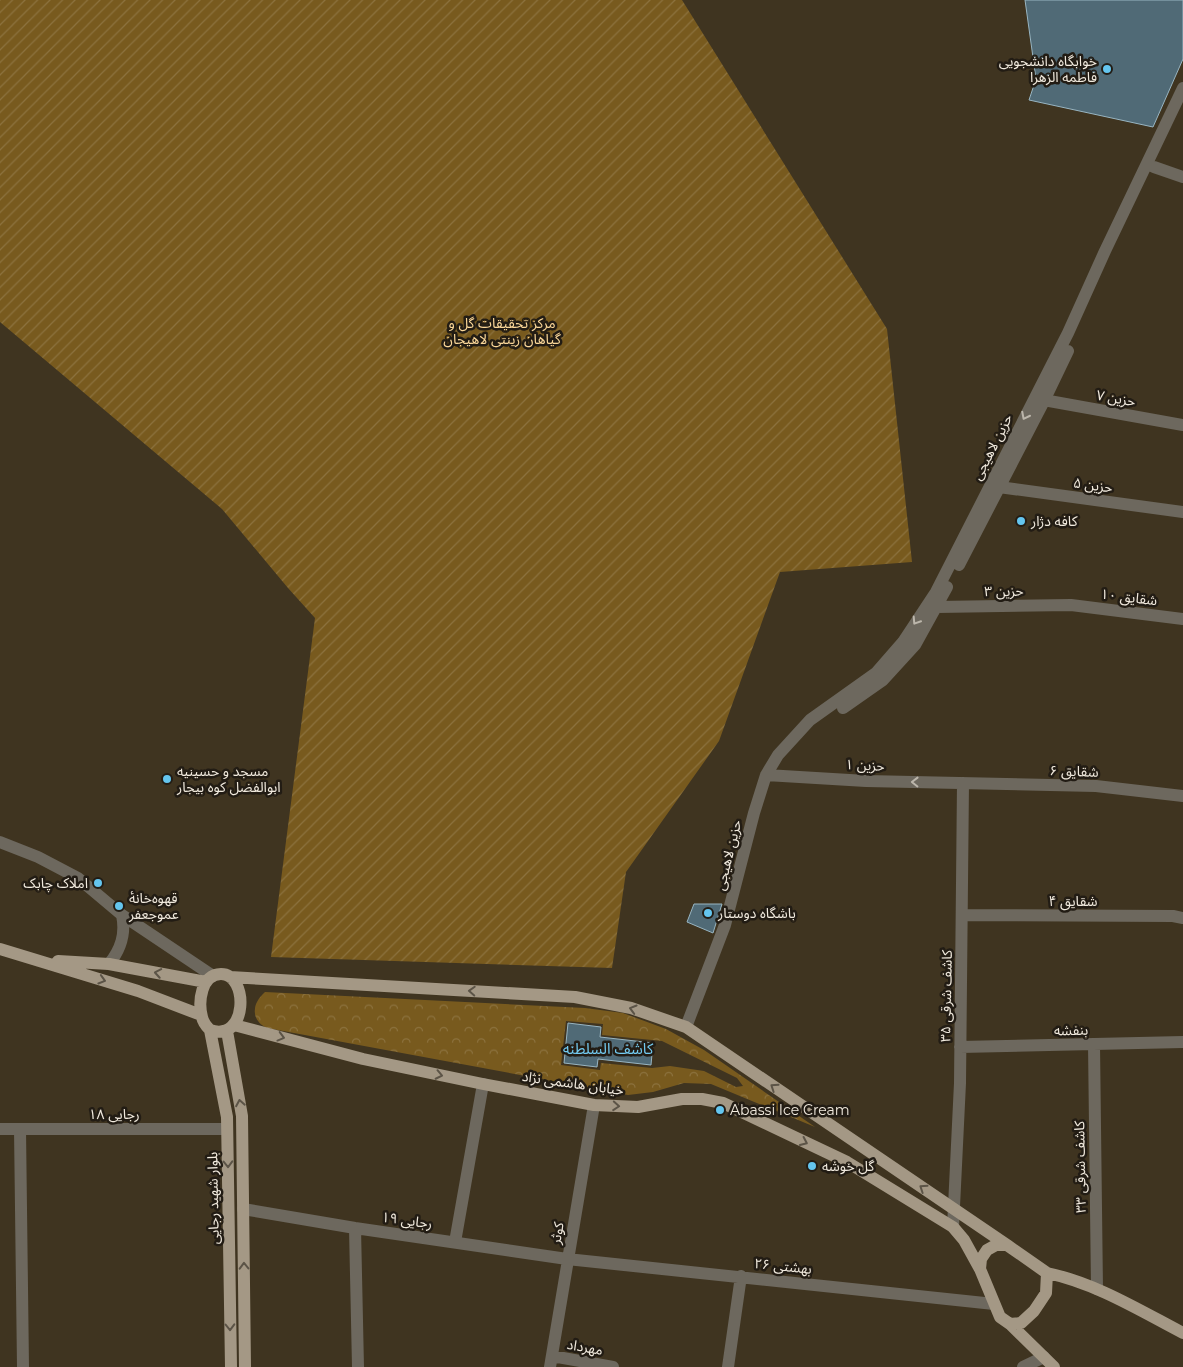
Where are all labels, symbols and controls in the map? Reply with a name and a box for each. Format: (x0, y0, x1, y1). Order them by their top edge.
place label: خوابگاه دانشجویی فاطمه الزهرا (999, 52, 1097, 86)
marker: خوابگاه دانشجویی فاطمه الزهرا (1101, 63, 1113, 75)
park label: مرکز تحقیقات گل و گیاهان زینتی لاهیجان (443, 314, 561, 348)
street label: حزین ۷ (1095, 386, 1137, 410)
one-way arrow (1021, 410, 1031, 419)
street label: حزین لاهیجی (968, 411, 1016, 483)
street label: حزین ۵ (1072, 473, 1114, 497)
place label: کافه دژار (1030, 512, 1078, 530)
marker: کافه دژار (1015, 515, 1027, 527)
street label: حزین ۳ (984, 582, 1024, 600)
street label: شقایق ۱۰ (1099, 585, 1158, 610)
one-way arrow (913, 616, 923, 625)
street label: حزین ۱ (845, 755, 885, 775)
street label: شقایق ۶ (1049, 761, 1099, 782)
place label: مسجد و حسینیه ابوالفضل کوه بیجار (176, 762, 281, 796)
marker: مسجد و حسینیه ابوالفضل کوه بیجار (161, 773, 173, 785)
one-way arrow (910, 777, 918, 787)
street label: حزین لاهیجی (711, 818, 745, 892)
place label: املاک چابک (23, 874, 88, 893)
marker: املاک چابک (92, 877, 104, 889)
place label: قهوه‌خانهٔ عموجعفر (128, 889, 179, 923)
street label: شقایق ۴ (1048, 892, 1098, 911)
marker: قهوه‌خانهٔ عموجعفر (113, 900, 125, 912)
place label: باشگاه دوستار (717, 904, 796, 922)
marker: باشگاه دوستار (702, 907, 714, 919)
street label: کاشف شرقی ۳۵ (936, 950, 956, 1042)
one-way arrow (154, 969, 163, 979)
one-way arrow (97, 974, 105, 984)
one-way arrow (468, 985, 476, 996)
one-way arrow (630, 1004, 638, 1014)
street label: بنفشه (1054, 1021, 1088, 1039)
one-way arrow (277, 1031, 286, 1042)
district label: کاشف السلطنه (563, 1039, 654, 1058)
street label: خیابان هاشمی نژاد (521, 1067, 625, 1099)
one-way arrow (435, 1069, 444, 1080)
one-way arrow (771, 1084, 780, 1093)
one-way arrow (235, 1099, 245, 1108)
one-way arrow (613, 1100, 621, 1111)
place label: Abassi Ice Cream (730, 1101, 850, 1119)
marker: Abassi Ice Cream (714, 1104, 726, 1116)
street label: رجایی ۱۸ (88, 1105, 140, 1123)
street label: کاشف شرقی ۳۳ (1070, 1121, 1090, 1213)
one-way arrow (799, 1136, 808, 1146)
street label: بلوار شهید رجایی (203, 1151, 223, 1244)
place label: گل خوشه (822, 1157, 875, 1175)
marker: گل خوشه (806, 1160, 818, 1172)
one-way arrow (222, 1161, 233, 1169)
one-way arrow (920, 1185, 929, 1194)
street label: رجایی ۱۹ (380, 1208, 434, 1232)
street label: کوثر (546, 1220, 568, 1246)
street label: بهشتی ۲۶ (753, 1254, 813, 1278)
one-way arrow (239, 1262, 249, 1270)
one-way arrow (225, 1324, 235, 1331)
street label: مهرداد (566, 1335, 604, 1359)

